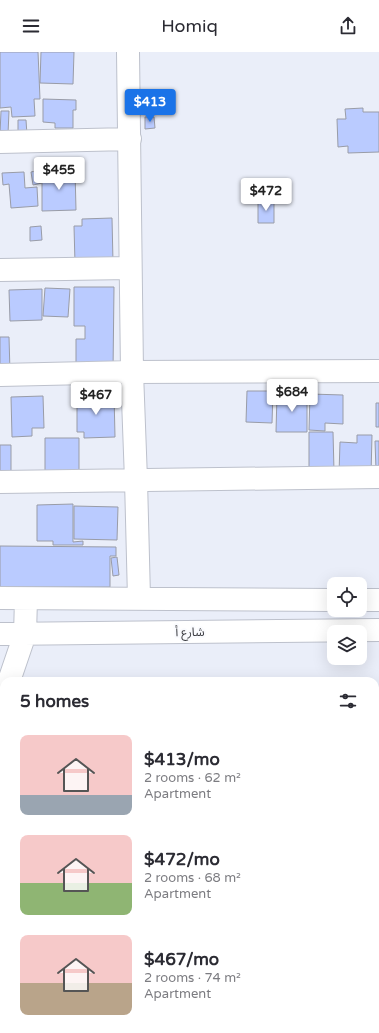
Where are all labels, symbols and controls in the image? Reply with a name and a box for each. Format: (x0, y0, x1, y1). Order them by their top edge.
icon: menu (20, 15, 42, 37)
text: Homiq (161, 15, 218, 37)
icon: share (337, 15, 359, 37)
pin: $413 (126, 89, 174, 123)
text: $413 (134, 94, 166, 110)
pin: $455 (35, 157, 83, 191)
text: $455 (43, 162, 75, 178)
pin: $472 (242, 178, 290, 212)
text: $472 (250, 183, 282, 199)
pin: $684 (268, 379, 316, 413)
pin: $467 (72, 382, 120, 416)
text: $684 (276, 384, 308, 400)
text: $467 (80, 387, 112, 403)
map controls (327, 577, 367, 665)
button: locate (327, 577, 367, 617)
street label: شارع أ (175, 624, 205, 641)
button: layers (327, 625, 367, 665)
icon: filters (337, 690, 359, 712)
text: 5 homes (20, 691, 89, 712)
text: $413/mo (144, 749, 220, 770)
icon: home (52, 751, 100, 799)
text: 2 rooms · 62 m² (144, 770, 241, 786)
text: Apartment (144, 786, 211, 802)
text: $472/mo (144, 849, 220, 870)
icon: home (52, 851, 100, 899)
text: 2 rooms · 68 m² (144, 870, 241, 886)
text: Apartment (144, 886, 211, 902)
text: $467/mo (144, 949, 219, 970)
icon: home (52, 951, 100, 999)
text: 2 rooms · 74 m² (144, 970, 241, 986)
text: Apartment (144, 986, 211, 1002)

